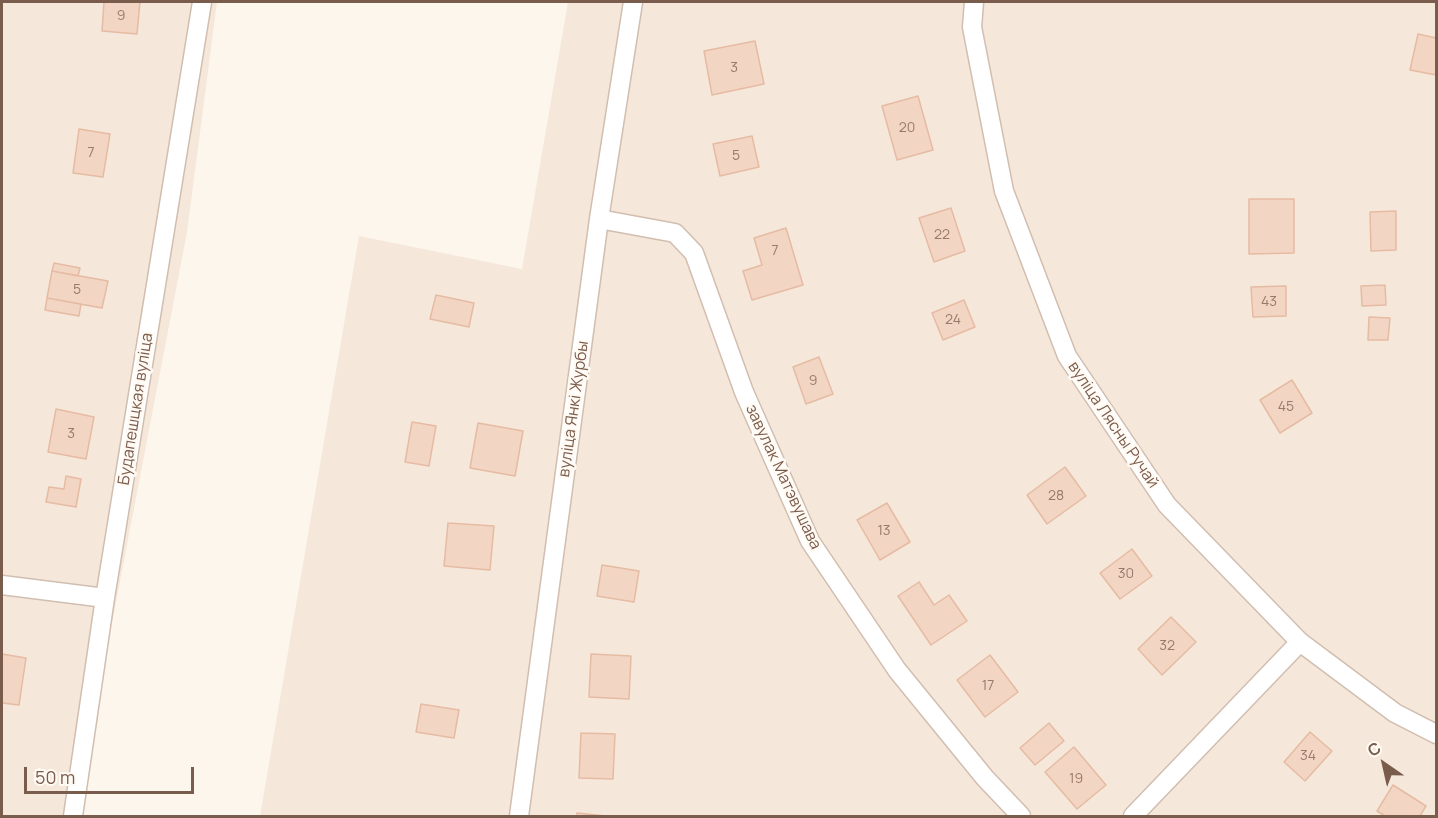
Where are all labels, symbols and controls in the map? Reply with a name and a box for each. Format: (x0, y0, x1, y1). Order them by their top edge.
house number: 9 (117, 8, 125, 24)
house number: 3 (730, 60, 738, 76)
house number: 20 (899, 120, 915, 136)
house number: 7 (87, 145, 95, 161)
house number: 5 (732, 148, 740, 164)
house number: 22 (934, 227, 950, 243)
house number: 7 (771, 243, 779, 259)
house number: 5 (73, 282, 81, 298)
house number: 43 (1261, 294, 1277, 310)
house number: 24 (945, 312, 961, 328)
street label: Будапешцкая вуліца (114, 331, 158, 487)
street label: вуліца Янкі Журбы (555, 340, 593, 478)
street label: вуліца Лясны Ручай (1063, 358, 1163, 492)
house number: 9 (809, 373, 817, 389)
house number: 45 (1278, 399, 1294, 415)
street label: завулак Матэвушава (741, 402, 825, 552)
house number: 3 (67, 426, 75, 442)
house number: 28 (1048, 488, 1064, 504)
house number: 13 (877, 523, 891, 539)
house number: 30 (1118, 566, 1134, 582)
house number: 32 (1159, 638, 1175, 654)
house number: 17 (982, 678, 994, 694)
north arrow (1354, 734, 1414, 794)
text: С (1363, 737, 1385, 762)
house number: 34 (1300, 748, 1316, 764)
scale bar (27, 755, 196, 793)
text: 50 m (35, 765, 75, 789)
house number: 19 (1069, 771, 1083, 787)

